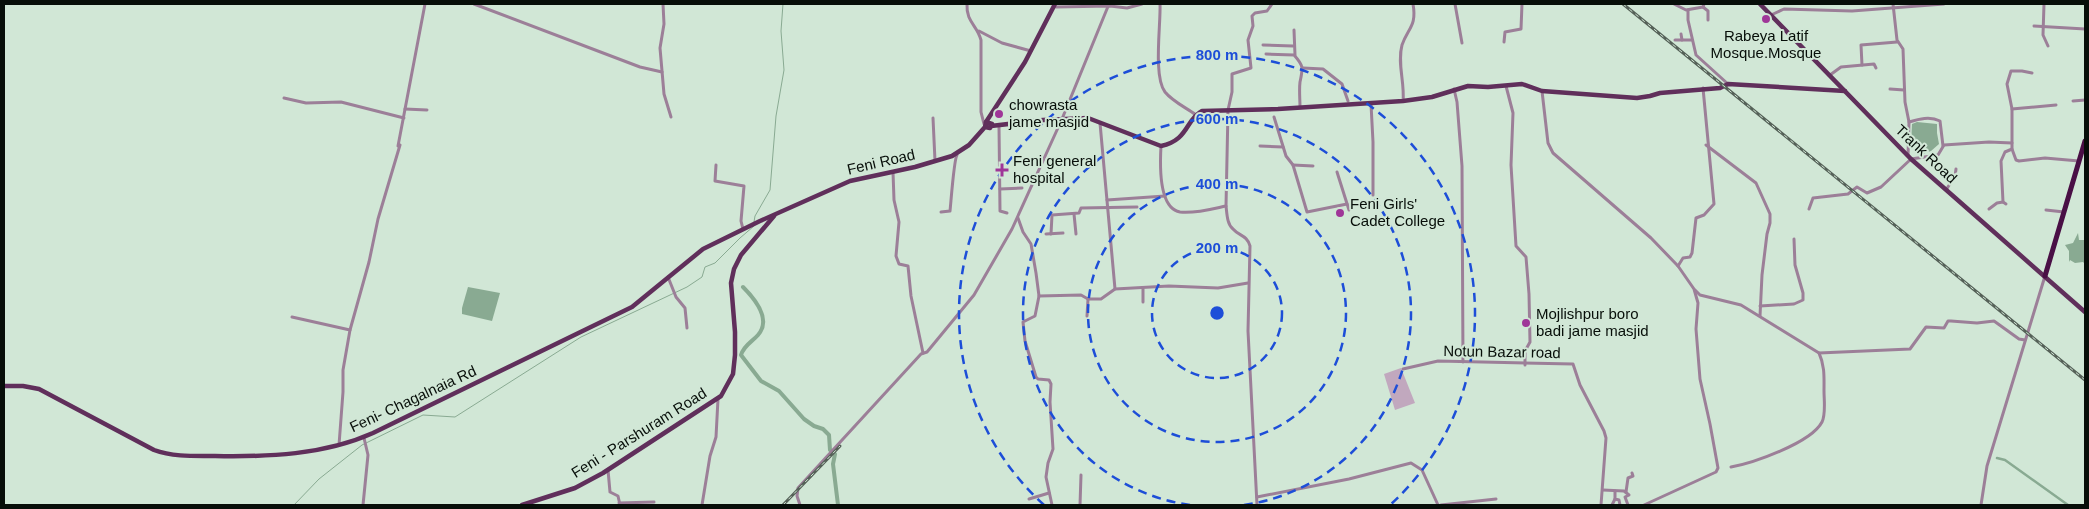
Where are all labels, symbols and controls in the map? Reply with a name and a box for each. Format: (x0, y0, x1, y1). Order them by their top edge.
marker: Rabeya Latif Mosque.Mosque (1760, 13, 1772, 25)
place label: Rabeya Latif Mosque.Mosque (1711, 27, 1821, 61)
text: 800 m (1196, 46, 1238, 63)
place label: chowrasta jame masjid (1008, 96, 1089, 130)
marker: chowrasta jame masjid (993, 108, 1005, 120)
text: 600 m (1196, 110, 1238, 127)
street label: Trank Road (1892, 121, 1961, 186)
street label: Feni Road (845, 145, 917, 178)
place label: Feni general hospital (1013, 152, 1096, 186)
marker: Feni general hospital (995, 163, 1009, 177)
text: 400 m (1196, 175, 1238, 192)
place label: Feni Girls' Cadet College (1350, 195, 1445, 229)
marker: Feni Girls' Cadet College (1334, 207, 1346, 219)
text: 200 m (1196, 239, 1238, 256)
centre of rings (1208, 304, 1226, 322)
place label: Mojlishpur boro badi jame masjid (1536, 305, 1649, 339)
marker: Mojlishpur boro badi jame masjid (1520, 317, 1532, 329)
street label: Notun Bazar road (1443, 342, 1561, 361)
street label: Feni- Chagalnaia Rd (347, 362, 479, 435)
street label: Feni - Parshuram Road (568, 384, 709, 481)

